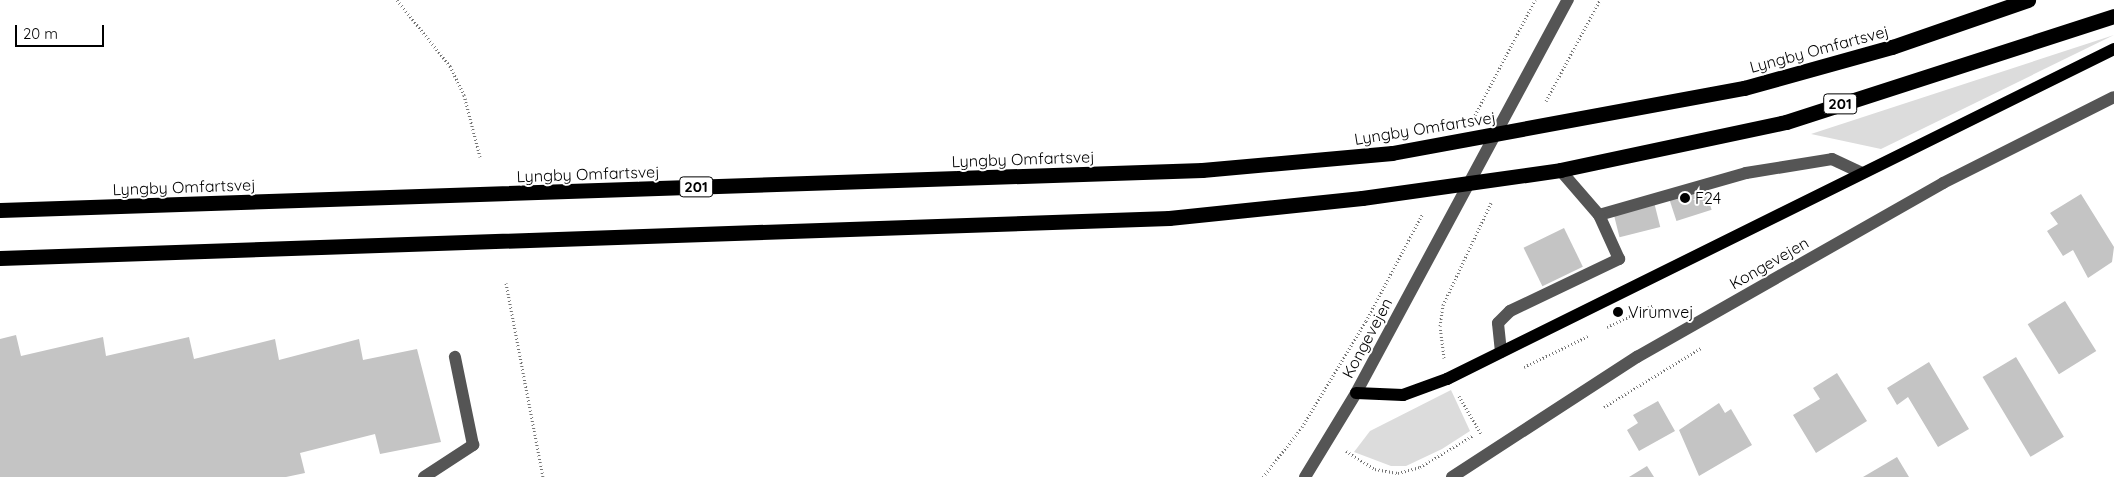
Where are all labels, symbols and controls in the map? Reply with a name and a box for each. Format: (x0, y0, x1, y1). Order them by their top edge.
scale bar (18, 15, 106, 47)
street label: Lyngby Omfartsvej (1747, 21, 1891, 77)
text: 20 m (23, 24, 58, 43)
road number: 201 (1822, 92, 1858, 116)
street label: Lyngby Omfartsvej (1353, 107, 1497, 149)
street label: Lyngby Omfartsvej (951, 147, 1095, 171)
street label: Lyngby Omfartsvej (516, 162, 660, 186)
road number: 201 (678, 174, 714, 200)
street label: Lyngby Omfartsvej (112, 175, 256, 199)
place label: F24 (1695, 188, 1721, 208)
marker: F24 (1679, 192, 1691, 204)
street label: Kongevejen (1726, 233, 1812, 293)
street label: Kongevejen (1338, 295, 1396, 381)
place label: Virumvej (1628, 302, 1694, 322)
marker: Virumvej (1612, 306, 1624, 318)

